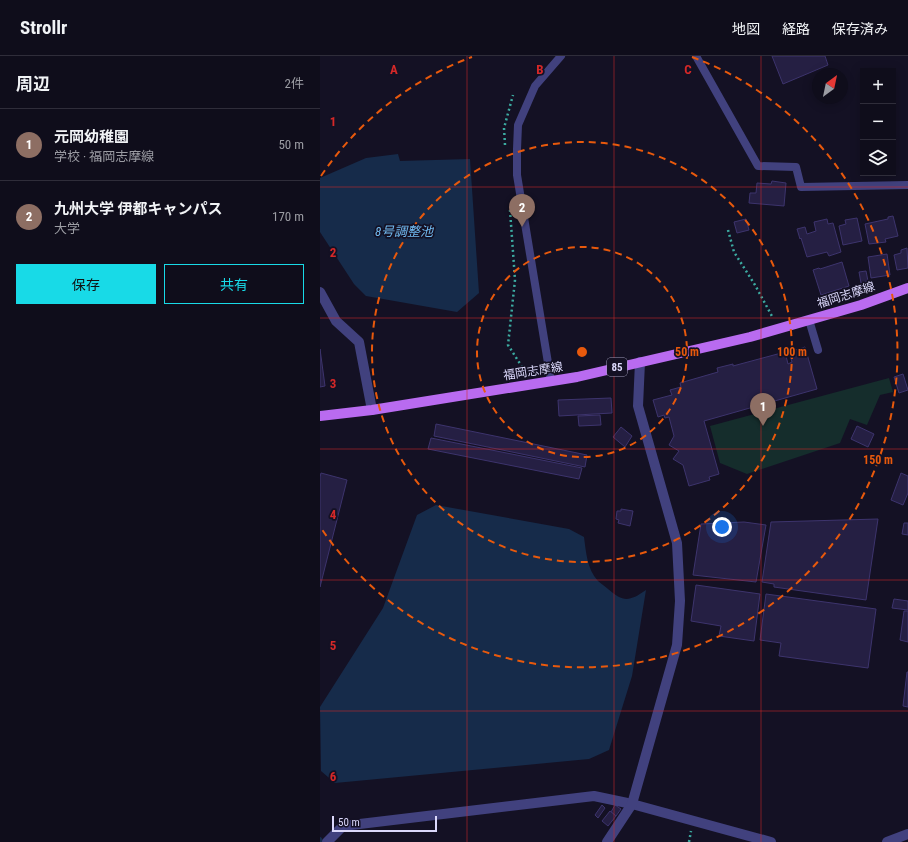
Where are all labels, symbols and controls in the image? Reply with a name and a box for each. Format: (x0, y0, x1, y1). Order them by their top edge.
text: Strollr (20, 16, 67, 39)
text: 地図 (732, 21, 760, 37)
text: 経路 (782, 21, 810, 37)
text: 保存済み (832, 21, 888, 37)
text: A (390, 62, 398, 77)
text: B (536, 62, 544, 77)
text: C (684, 62, 692, 77)
north arrow (812, 68, 848, 104)
map controls (860, 68, 896, 176)
button: + (860, 68, 896, 104)
text: 周辺 (16, 74, 50, 94)
text: 2件 (285, 76, 304, 91)
button: − (860, 104, 896, 140)
text: 1 (330, 114, 336, 129)
text: 元岡幼稚園 (54, 128, 129, 146)
text: 1 (26, 137, 32, 152)
text: 50 m (278, 137, 304, 152)
button: layers (860, 140, 896, 176)
text: 学校 · 福岡志摩線 (54, 149, 154, 164)
pin: 2 (509, 194, 535, 227)
text: 九州大学 伊都キャンパス (54, 200, 222, 218)
text: 2 (26, 209, 32, 224)
text: 170 m (272, 209, 304, 224)
text: 大学 (54, 221, 80, 236)
water label: 8号調整池 (375, 224, 435, 239)
text: 2 (330, 245, 337, 260)
button: 保存 (16, 264, 156, 304)
button: 共有 (164, 264, 304, 304)
street label: 福岡志摩線 (815, 279, 877, 311)
centre of rings (575, 345, 589, 359)
text: 50 m (675, 345, 699, 359)
text: 100 m (777, 345, 807, 359)
road number: 85 (607, 358, 627, 376)
street label: 福岡志摩線 (502, 359, 564, 383)
text: 3 (330, 376, 336, 391)
pin: 1 (750, 393, 776, 426)
text: 150 m (863, 453, 893, 467)
text: 4 (330, 507, 337, 522)
your location (712, 517, 732, 537)
text: 5 (330, 638, 337, 653)
text: 6 (330, 769, 337, 784)
scale bar (332, 814, 437, 833)
text: 50 m (338, 816, 360, 829)

